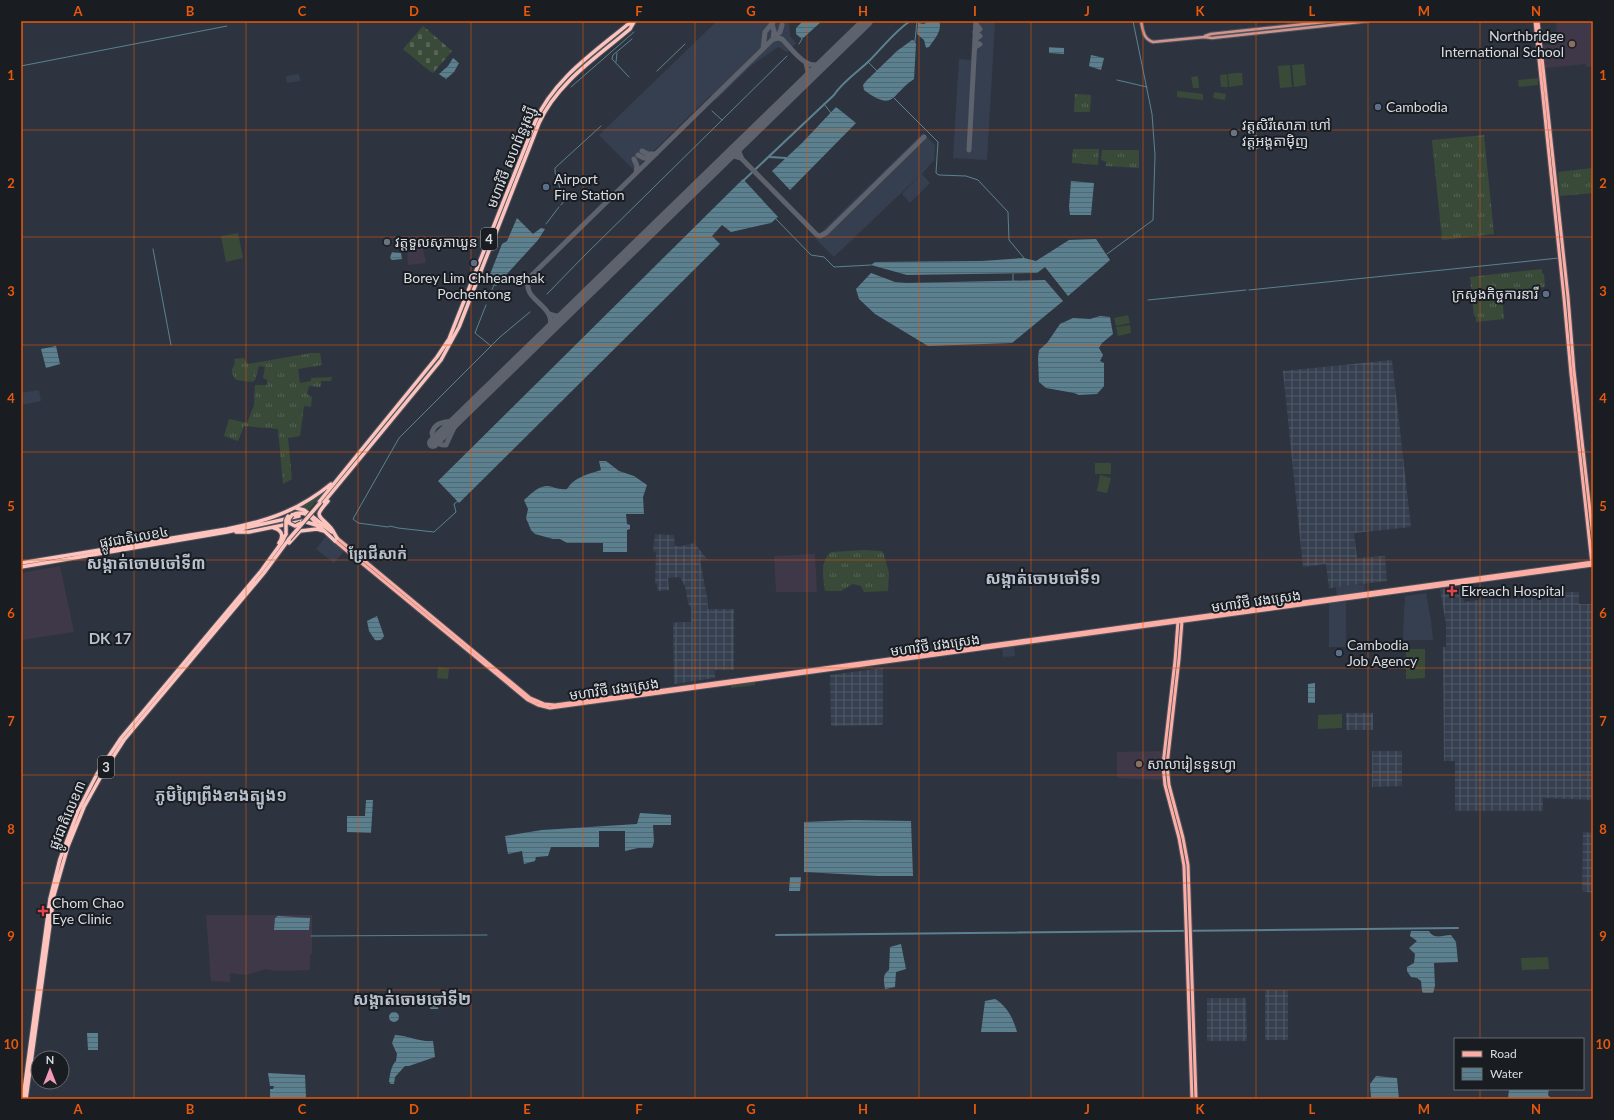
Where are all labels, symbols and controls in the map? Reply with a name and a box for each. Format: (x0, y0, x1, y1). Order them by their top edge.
text: A (72, 3, 83, 19)
text: B (186, 3, 195, 19)
text: C (298, 3, 307, 19)
text: D (409, 3, 419, 19)
text: E (523, 3, 531, 19)
text: F (635, 3, 643, 19)
text: G (746, 3, 756, 19)
text: H (858, 3, 868, 19)
text: I (973, 3, 977, 19)
text: J (1084, 3, 1090, 19)
text: K (1196, 3, 1206, 19)
text: L (1309, 3, 1316, 19)
text: M (1418, 3, 1430, 19)
text: N (1531, 3, 1541, 19)
place label: Northbridge International School (1441, 27, 1564, 60)
marker: Northbridge International School (1567, 39, 1577, 49)
text: 1 (7, 67, 15, 83)
text: 1 (1599, 67, 1607, 83)
place label: Cambodia (1386, 98, 1448, 115)
marker: Cambodia (1373, 102, 1383, 112)
street label: មហាវិថី សហព័ន្ធរុស្ស៊ី (482, 104, 542, 211)
place label: វត្តសិរីសោភា ហៅ វត្តអង្តតាម៉ិញ (1242, 116, 1331, 150)
marker: វត្តសិរីសោភា ហៅ វត្តអង្តតាម៉ិញ (1229, 128, 1239, 138)
place label: Airport Fire Station (554, 170, 625, 203)
text: 2 (7, 175, 15, 191)
text: 2 (1599, 175, 1607, 191)
marker: Airport Fire Station (541, 182, 551, 192)
road number: 4 (481, 228, 497, 250)
place label: វត្តទួលសុភាឃួន (395, 233, 478, 251)
marker: វត្តទួលសុភាឃួន (382, 237, 392, 247)
marker: Borey Lim Chheanghak Pochentong (469, 258, 479, 268)
place label: Borey Lim Chheanghak Pochentong (403, 269, 546, 302)
text: 3 (7, 283, 15, 299)
text: 3 (1599, 283, 1607, 299)
place label: ក្រសួងកិច្ចការនារី (1452, 285, 1539, 303)
marker: ក្រសួងកិច្ចការនារី (1541, 289, 1551, 299)
text: 4 (7, 390, 15, 406)
text: 4 (1599, 390, 1607, 406)
text: 5 (7, 498, 15, 514)
text: 5 (1599, 498, 1607, 514)
street label: ផ្លូវជាតិលេខ៤ (98, 522, 171, 555)
district label: ព្រែជីសាក់ (349, 544, 407, 563)
district label: សង្កាត់ចោមចៅទី៣ (86, 553, 206, 573)
district label: សង្កាត់ចោមចៅទី១ (985, 568, 1101, 588)
place label: Ekreach Hospital (1461, 582, 1564, 599)
marker: Ekreach Hospital (1446, 585, 1458, 597)
street label: មហាវិថី វេងស្រេង (1210, 586, 1302, 616)
text: 6 (7, 605, 15, 621)
text: 6 (1599, 605, 1607, 621)
district label: DK 17 (89, 629, 132, 647)
street label: មហាវិថី វេងស្រេង (889, 630, 981, 660)
place label: Cambodia Job Agency (1347, 636, 1418, 669)
marker: Cambodia Job Agency (1334, 648, 1344, 658)
street label: មហាវិថី វេងស្រេង (568, 674, 660, 704)
text: 7 (7, 713, 15, 729)
text: 7 (1599, 713, 1607, 729)
place label: សាលារៀនទួនហ្វា (1147, 755, 1236, 773)
road number: 3 (98, 756, 114, 778)
marker: សាលារៀនទួនហ្វា (1134, 759, 1144, 769)
street label: ផ្លូវជាតិលេខ៣ (44, 778, 92, 853)
district label: ភូមិព្រៃព្រីងខាងត្បូង១ (155, 784, 287, 810)
text: 8 (7, 821, 15, 837)
text: 8 (1599, 821, 1607, 837)
place label: Chom Chao Eye Clinic (52, 894, 124, 927)
marker: Chom Chao Eye Clinic (37, 905, 49, 917)
text: 9 (7, 928, 15, 944)
text: 9 (1599, 928, 1607, 944)
district label: សង្កាត់ចោមចៅទី២ (353, 989, 471, 1009)
text: 10 (3, 1036, 19, 1052)
text: 10 (1595, 1036, 1611, 1052)
legend (1454, 1038, 1584, 1090)
text: Road (1490, 1046, 1517, 1061)
north arrow (30, 1050, 70, 1090)
text: N (46, 1053, 54, 1066)
text: Water (1490, 1066, 1523, 1081)
text: A (72, 1101, 83, 1117)
text: B (186, 1101, 195, 1117)
text: C (298, 1101, 307, 1117)
text: D (409, 1101, 419, 1117)
text: E (523, 1101, 531, 1117)
text: F (635, 1101, 643, 1117)
text: G (746, 1101, 756, 1117)
text: H (858, 1101, 868, 1117)
text: I (973, 1101, 977, 1117)
text: J (1084, 1101, 1090, 1117)
text: K (1196, 1101, 1206, 1117)
text: L (1309, 1101, 1316, 1117)
text: M (1418, 1101, 1430, 1117)
text: N (1531, 1101, 1541, 1117)

